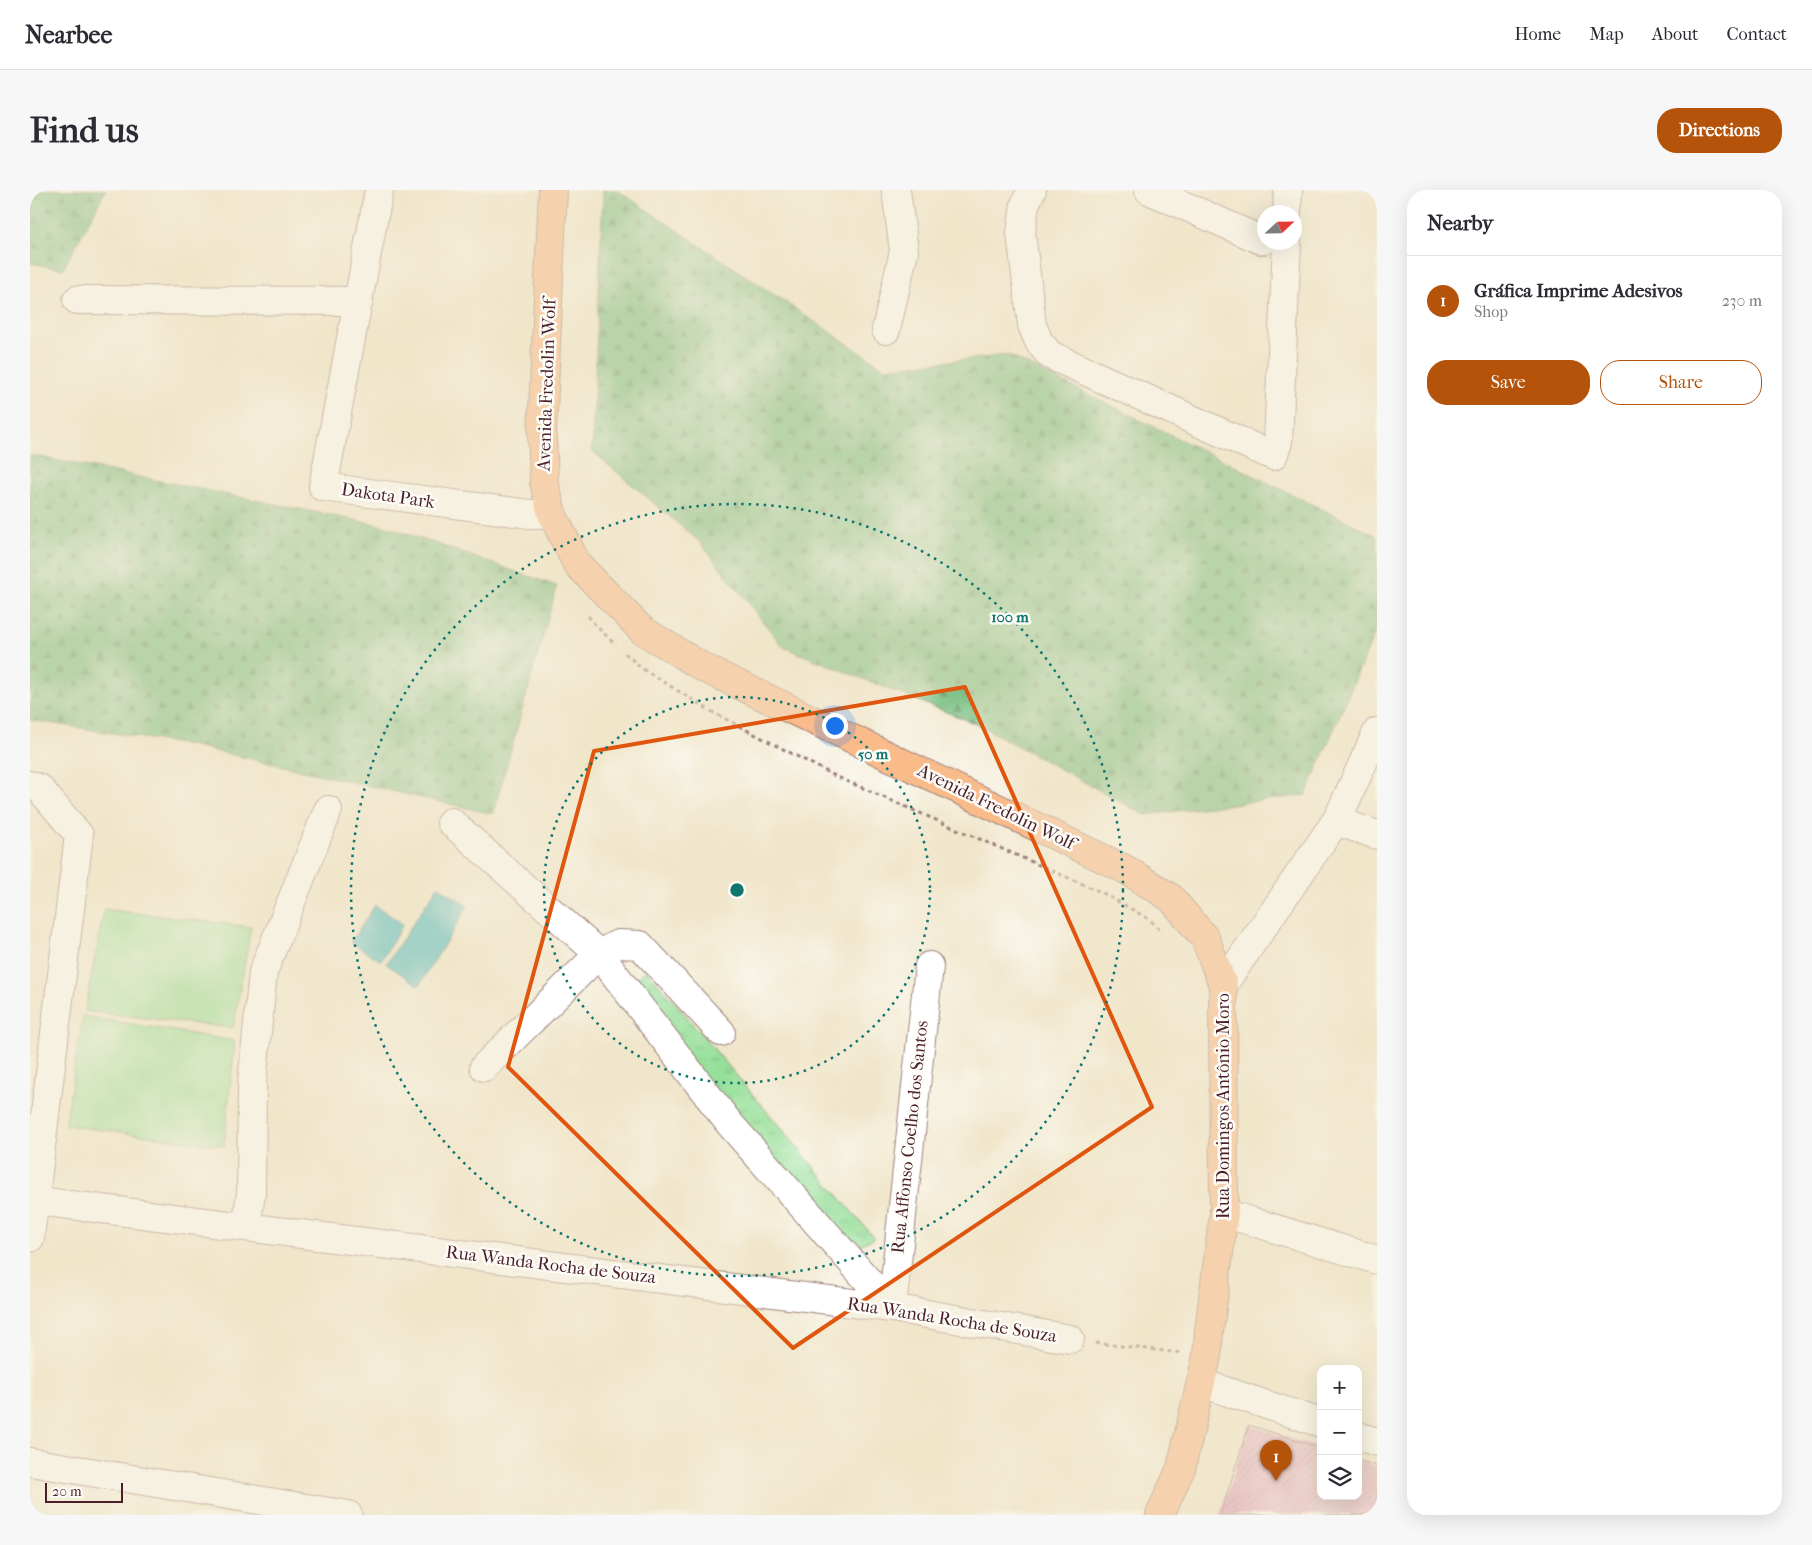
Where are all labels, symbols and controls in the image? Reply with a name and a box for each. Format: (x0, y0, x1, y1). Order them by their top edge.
text: Nearbee (25, 21, 112, 49)
text: Home (1514, 24, 1561, 45)
text: Map (1589, 24, 1624, 45)
text: About (1652, 24, 1698, 45)
text: Contact (1726, 24, 1787, 45)
button: Directions (1657, 108, 1782, 153)
text: Find us (30, 110, 139, 151)
north arrow (1257, 205, 1302, 250)
text: Nearby (1427, 211, 1493, 235)
text: Gráfica Imprime Adesivos (1474, 280, 1683, 302)
text: 1 (1440, 291, 1446, 310)
text: 230 m (1722, 291, 1762, 310)
street label: Avenida Fredolin Wolf (533, 294, 561, 472)
text: Shop (1474, 302, 1508, 321)
button: Save (1427, 360, 1590, 405)
button: Share (1600, 360, 1762, 405)
street label: Dakota Park (340, 479, 437, 513)
text: 100 m (991, 608, 1029, 626)
your location (822, 713, 848, 739)
text: 50 m (858, 745, 889, 763)
street label: Avenida Fredolin Wolf (913, 759, 1082, 856)
centre of rings (728, 881, 746, 899)
street label: Rua Domingos Antônio Moro (1213, 993, 1234, 1219)
street label: Rua Affonso Coelho dos Santos (887, 1019, 933, 1255)
street label: Rua Wanda Rocha de Souza (445, 1242, 658, 1288)
street label: Rua Wanda Rocha de Souza (846, 1293, 1059, 1347)
map controls (1317, 1365, 1362, 1500)
button: + (1317, 1365, 1362, 1410)
button: − (1317, 1410, 1362, 1455)
pin: 1 (1260, 1440, 1292, 1481)
button: layers (1317, 1455, 1362, 1500)
scale bar (45, 1480, 122, 1503)
text: 20 m (52, 1483, 82, 1500)

